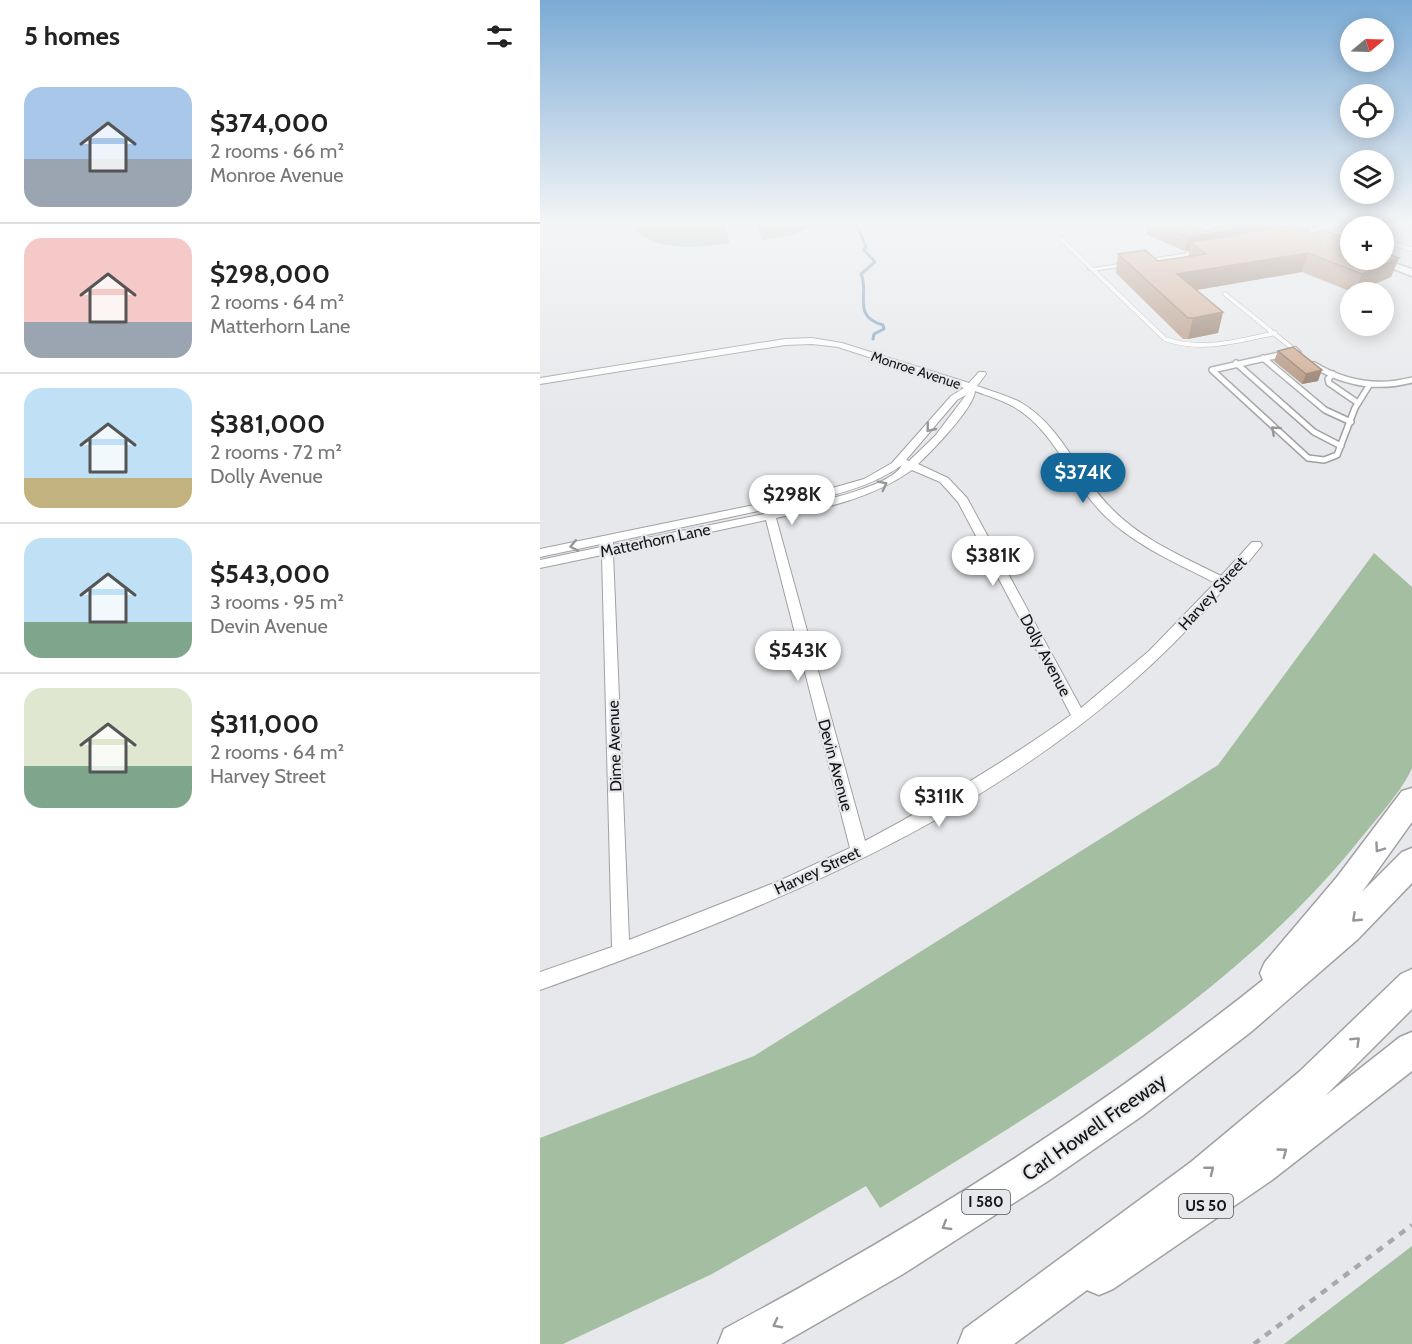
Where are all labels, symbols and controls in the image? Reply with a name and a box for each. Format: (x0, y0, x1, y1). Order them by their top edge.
north arrow (1340, 18, 1394, 72)
map controls (1340, 18, 1394, 336)
text: 5 homes (24, 20, 120, 52)
icon: filters (483, 20, 516, 53)
button: locate (1340, 84, 1394, 138)
text: $374,000 (210, 107, 329, 139)
icon: home (72, 111, 144, 183)
text: 2 rooms · 66 m² (210, 139, 344, 163)
button: layers (1340, 150, 1394, 204)
text: Monroe Avenue (210, 163, 343, 187)
button: + (1340, 216, 1394, 270)
text: $298,000 (210, 258, 330, 290)
icon: home (72, 262, 144, 334)
button: − (1340, 282, 1394, 336)
text: 2 rooms · 64 m² (210, 290, 344, 314)
text: Matterhorn Lane (210, 314, 350, 338)
street label: Monroe Avenue (869, 347, 963, 393)
text: $381,000 (210, 408, 325, 440)
icon: home (72, 412, 144, 484)
one-way arrow (926, 421, 937, 432)
one-way arrow (1271, 426, 1281, 437)
text: 2 rooms · 72 m² (210, 440, 342, 464)
pin: $374K (1041, 453, 1125, 504)
text: $374K (1055, 460, 1111, 484)
text: Dolly Avenue (210, 464, 323, 488)
pin: $298K (750, 475, 834, 526)
one-way arrow (876, 481, 887, 492)
text: $298K (763, 482, 821, 506)
street label: Matterhorn Lane (598, 520, 712, 561)
pin: $381K (951, 536, 1035, 587)
one-way arrow (570, 539, 580, 552)
text: $381K (966, 543, 1020, 567)
street label: Harvey Street (1174, 552, 1251, 634)
text: $543,000 (210, 558, 330, 590)
icon: home (72, 562, 144, 634)
text: 3 rooms · 95 m² (210, 590, 344, 614)
street label: Dolly Avenue (1016, 611, 1075, 700)
text: Devin Avenue (210, 614, 328, 638)
pin: $543K (756, 631, 840, 682)
text: $543K (769, 638, 827, 662)
street label: Dime Avenue (603, 700, 626, 792)
text: $311,000 (210, 708, 319, 740)
icon: home (72, 712, 144, 784)
street label: Devin Avenue (814, 717, 857, 813)
text: 2 rooms · 64 m² (210, 740, 344, 764)
text: Harvey Street (210, 764, 326, 788)
pin: $311K (897, 777, 981, 828)
text: $311K (914, 784, 964, 808)
street label: Harvey Street (771, 842, 864, 899)
one-way arrow (1375, 842, 1386, 853)
one-way arrow (1352, 911, 1363, 922)
one-way arrow (1349, 1037, 1360, 1048)
street label: Carl Howell Freeway (1017, 1068, 1171, 1186)
one-way arrow (1276, 1148, 1287, 1159)
one-way arrow (1203, 1167, 1214, 1178)
road number: I 580 (962, 1190, 1010, 1214)
road number: US 50 (1179, 1194, 1233, 1218)
one-way arrow (942, 1219, 952, 1231)
one-way arrow (773, 1317, 784, 1328)

